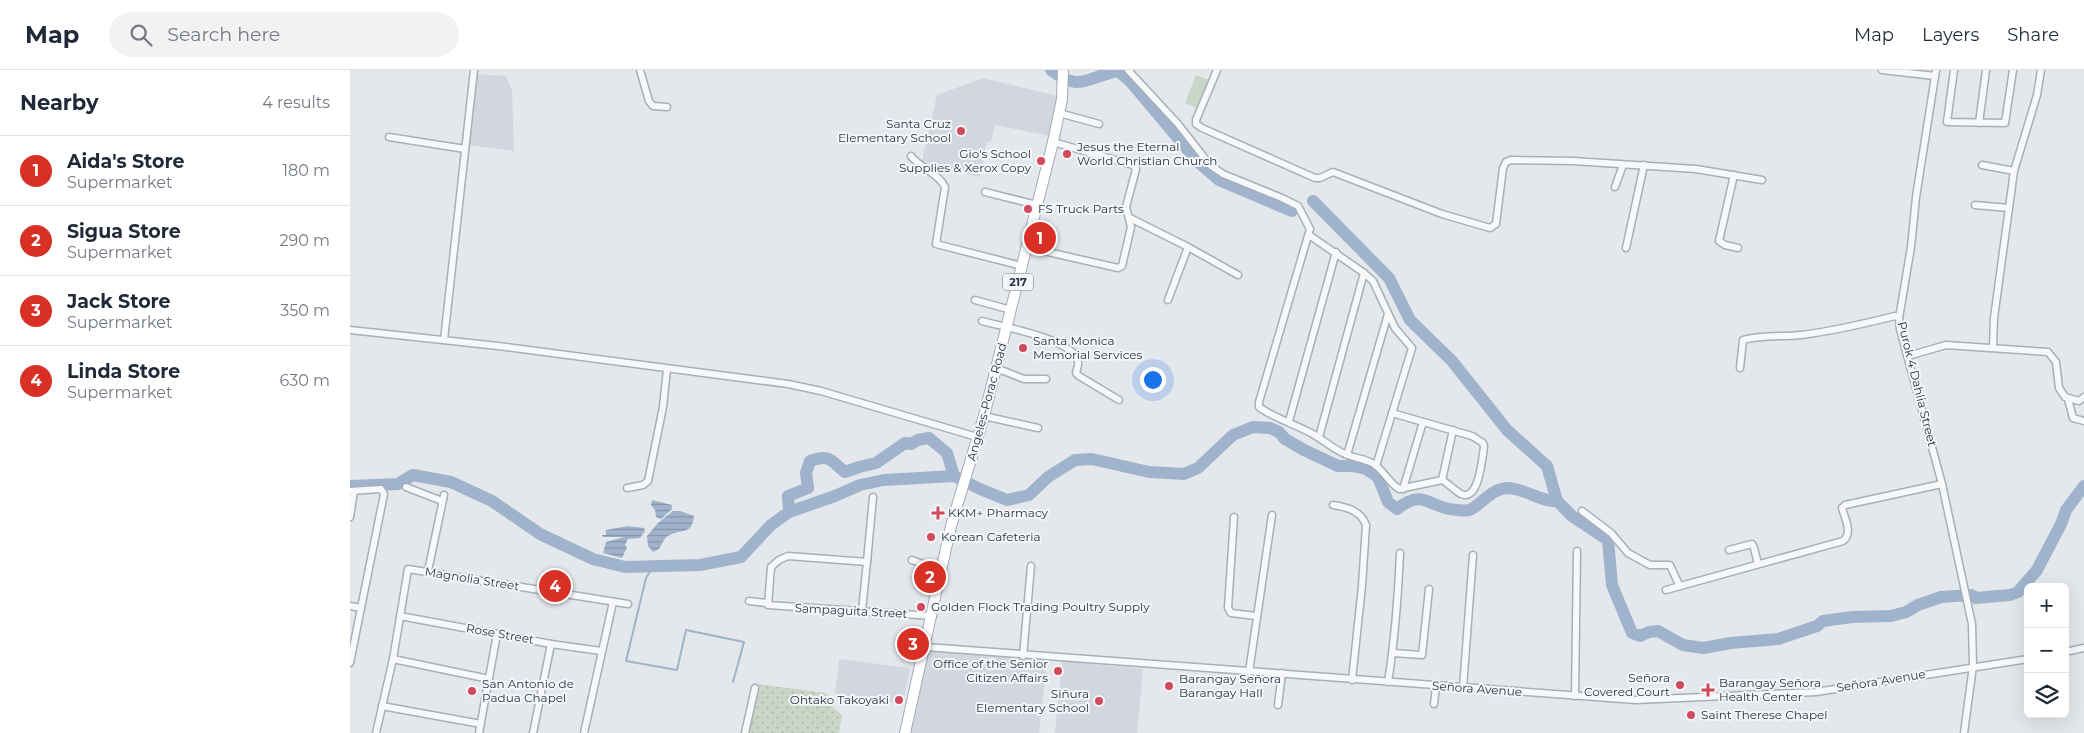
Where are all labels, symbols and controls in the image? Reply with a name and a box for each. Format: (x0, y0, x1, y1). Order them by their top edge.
search box (109, 12, 459, 57)
text: Map (25, 20, 79, 49)
icon: search (127, 21, 155, 49)
text: Search here (167, 23, 280, 46)
text: Map (1854, 24, 1894, 46)
text: Layers (1922, 24, 1979, 46)
text: Share (2007, 24, 2059, 46)
text: Nearby (20, 90, 99, 115)
text: 4 results (262, 93, 330, 112)
place label: Santa Cruz Elementary School (838, 116, 951, 145)
marker: Santa Cruz Elementary School (955, 125, 967, 137)
place label: Jesus the Eternal World Christian Church (1076, 139, 1217, 168)
place label: Gio's School Supplies & Xerox Copy (899, 146, 1031, 175)
marker: Jesus the Eternal World Christian Church (1061, 148, 1073, 160)
text: Aida's Store (67, 150, 185, 173)
marker: Gio's School Supplies & Xerox Copy (1035, 155, 1047, 167)
text: 1 (33, 161, 39, 180)
text: 180 m (282, 161, 330, 180)
text: Supermarket (67, 173, 173, 192)
place label: FS Truck Parts (1038, 201, 1124, 216)
marker: FS Truck Parts (1022, 203, 1034, 215)
pin: 1 (1024, 219, 1056, 257)
text: Sigua Store (67, 220, 181, 243)
text: 2 (31, 231, 41, 250)
text: 290 m (279, 231, 330, 250)
text: Supermarket (67, 243, 173, 262)
road number: 217 (1003, 273, 1033, 290)
text: Jack Store (67, 290, 171, 313)
text: 3 (31, 301, 41, 320)
text: 350 m (280, 301, 330, 320)
text: Supermarket (67, 313, 173, 332)
street label: Purok 4 Dahlia Street (1895, 320, 1940, 448)
place label: Santa Monica Memorial Services (1033, 333, 1143, 362)
street label: Angeles-Porac Road (964, 341, 1010, 463)
marker: Santa Monica Memorial Services (1017, 342, 1029, 354)
text: Linda Store (67, 360, 180, 383)
your location (1140, 367, 1166, 393)
text: 4 (30, 371, 42, 390)
text: 630 m (279, 371, 330, 390)
text: Supermarket (67, 383, 173, 402)
place label: KKM+ Pharmacy (948, 505, 1049, 520)
marker: KKM+ Pharmacy (932, 507, 944, 519)
place label: Korean Cafeteria (941, 529, 1040, 544)
marker: Korean Cafeteria (925, 531, 937, 543)
pin: 2 (914, 558, 946, 596)
street label: Magnolia Street (424, 564, 520, 593)
pin: 4 (539, 567, 571, 605)
map controls (2024, 583, 2069, 718)
button: + (2024, 583, 2069, 628)
place label: Golden Flock Trading Poultry Supply (931, 599, 1150, 614)
street label: Sampaguita Street (794, 600, 908, 621)
marker: Golden Flock Trading Poultry Supply (915, 601, 927, 613)
street label: Rose Street (465, 620, 535, 647)
pin: 3 (897, 625, 929, 663)
button: − (2024, 628, 2069, 673)
place label: Office of the Senior Citizen Affairs (933, 656, 1048, 685)
marker: Office of the Senior Citizen Affairs (1052, 665, 1064, 677)
street label: Señora Avenue (1835, 666, 1927, 695)
place label: Señora Covered Court (1584, 670, 1670, 699)
place label: Barangay Señora Barangay Hall (1179, 671, 1281, 700)
button: layers (2024, 673, 2069, 718)
place label: Barangay Señora Health Center (1719, 675, 1821, 704)
place label: San Antonio de Padua Chapel (482, 676, 574, 705)
street label: Señora Avenue (1432, 678, 1523, 699)
marker: Señora Covered Court (1674, 679, 1686, 691)
marker: Barangay Señora Barangay Hall (1163, 680, 1175, 692)
marker: Barangay Señora Health Center (1701, 683, 1715, 697)
marker: San Antonio de Padua Chapel (466, 685, 478, 697)
place label: Siñura Elementary School (976, 686, 1089, 715)
place label: Ohtako Takoyaki (790, 692, 889, 707)
marker: Ohtako Takoyaki (893, 694, 905, 706)
marker: Siñura Elementary School (1093, 695, 1105, 707)
place label: Saint Therese Chapel (1701, 707, 1828, 722)
marker: Saint Therese Chapel (1685, 709, 1697, 721)

